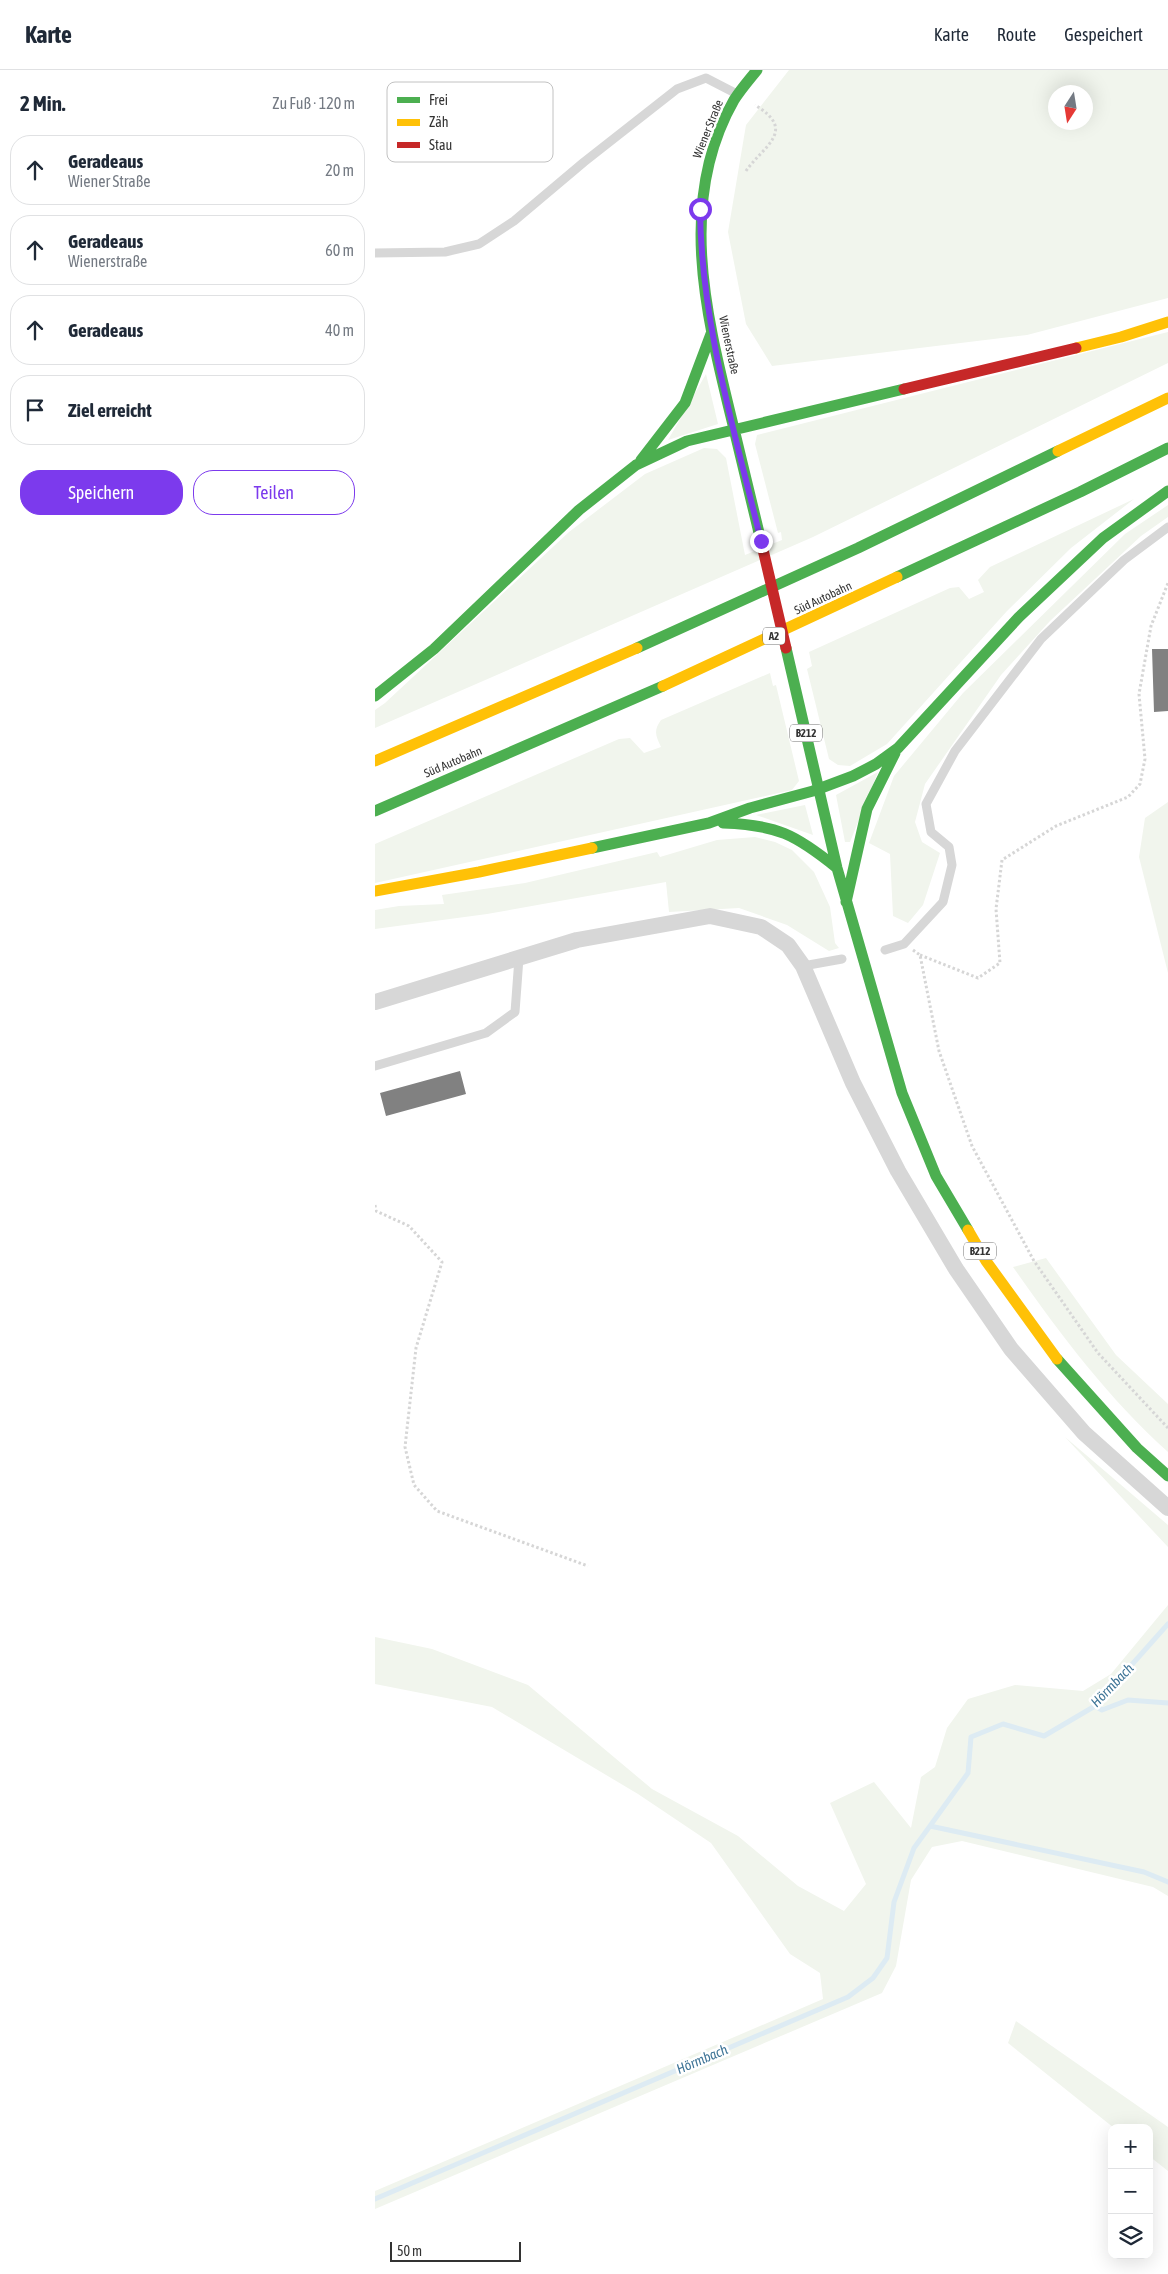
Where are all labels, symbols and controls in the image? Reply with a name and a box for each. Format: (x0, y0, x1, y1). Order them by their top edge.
text: Karte (25, 21, 72, 48)
text: Karte (934, 24, 969, 45)
text: Route (997, 24, 1036, 45)
text: Gespeichert (1064, 24, 1143, 45)
legend (387, 82, 553, 162)
north arrow (1048, 85, 1093, 130)
text: 2 Min. (20, 91, 66, 115)
text: Frei (429, 92, 448, 108)
text: Zu Fuß · 120 m (272, 94, 355, 112)
street label: Wiener Straße (690, 98, 726, 160)
text: Zäh (429, 114, 449, 130)
text: Stau (429, 137, 452, 153)
text: Geradeaus (68, 150, 143, 172)
icon: ahead (21, 156, 49, 184)
text: 20 m (325, 161, 354, 179)
text: Wiener Straße (68, 172, 150, 190)
route start (689, 198, 712, 221)
text: Geradeaus (68, 230, 143, 252)
icon: ahead (21, 236, 49, 264)
text: 60 m (325, 241, 354, 259)
text: Wienerstraße (68, 252, 147, 270)
street label: Wienerstraße (716, 314, 742, 376)
icon: ahead (21, 316, 49, 344)
text: Geradeaus (68, 319, 143, 341)
text: 40 m (325, 321, 354, 339)
icon: arrive (21, 396, 49, 424)
text: Ziel erreicht (68, 399, 152, 421)
button: Speichern (20, 470, 183, 515)
button: Teilen (193, 470, 355, 515)
route end (750, 530, 773, 553)
street label: Süd Autobahn (792, 579, 854, 617)
road number: A2 (763, 628, 785, 644)
road number: B212 (790, 724, 822, 741)
street label: Süd Autobahn (422, 743, 484, 781)
road number: B212 (964, 1242, 996, 1260)
water label: Hörmbach (1087, 1660, 1137, 1710)
water label: Hörmbach (674, 2041, 730, 2077)
map controls (1108, 2124, 1153, 2259)
button: + (1108, 2124, 1153, 2169)
button: − (1108, 2169, 1153, 2214)
button: layers (1108, 2214, 1153, 2259)
scale bar (390, 2239, 521, 2262)
text: 50 m (397, 2243, 422, 2259)

